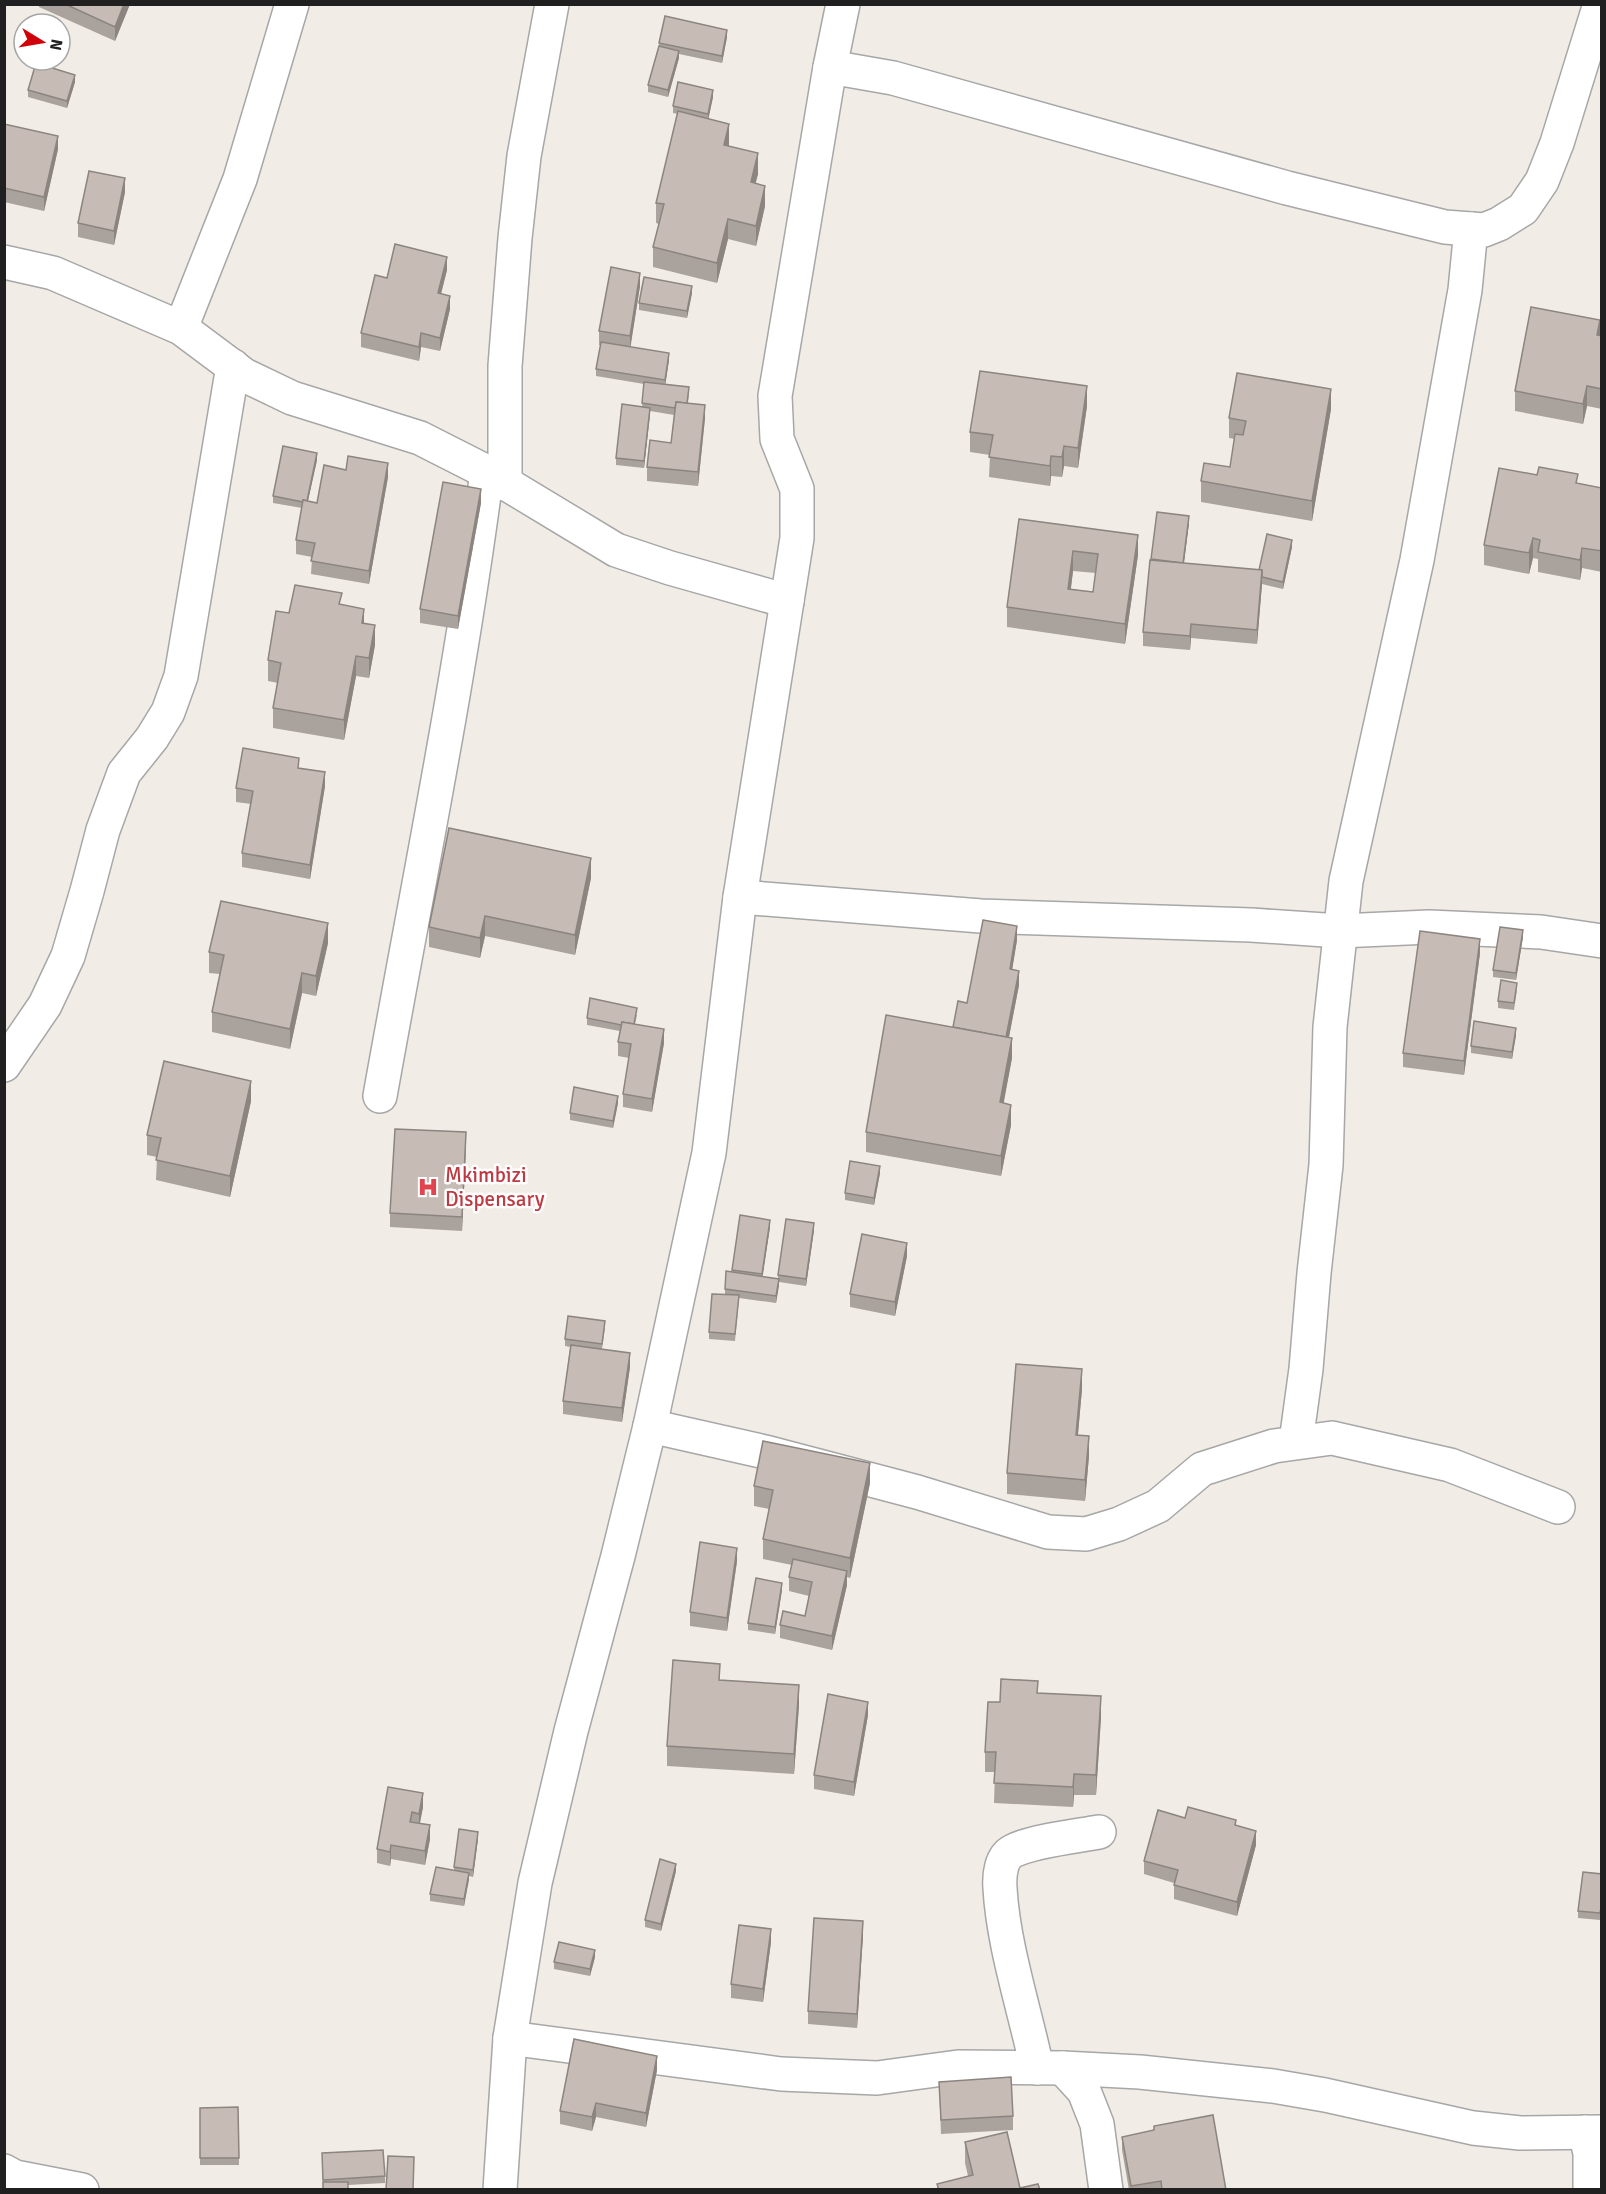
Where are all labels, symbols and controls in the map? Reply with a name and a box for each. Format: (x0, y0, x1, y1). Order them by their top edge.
north arrow (12, 12, 72, 72)
text: N (45, 37, 67, 52)
place label: Mkimbizi Dispensary (445, 1162, 545, 1212)
hospital icon: Mkimbizi Dispensary (416, 1175, 440, 1199)

